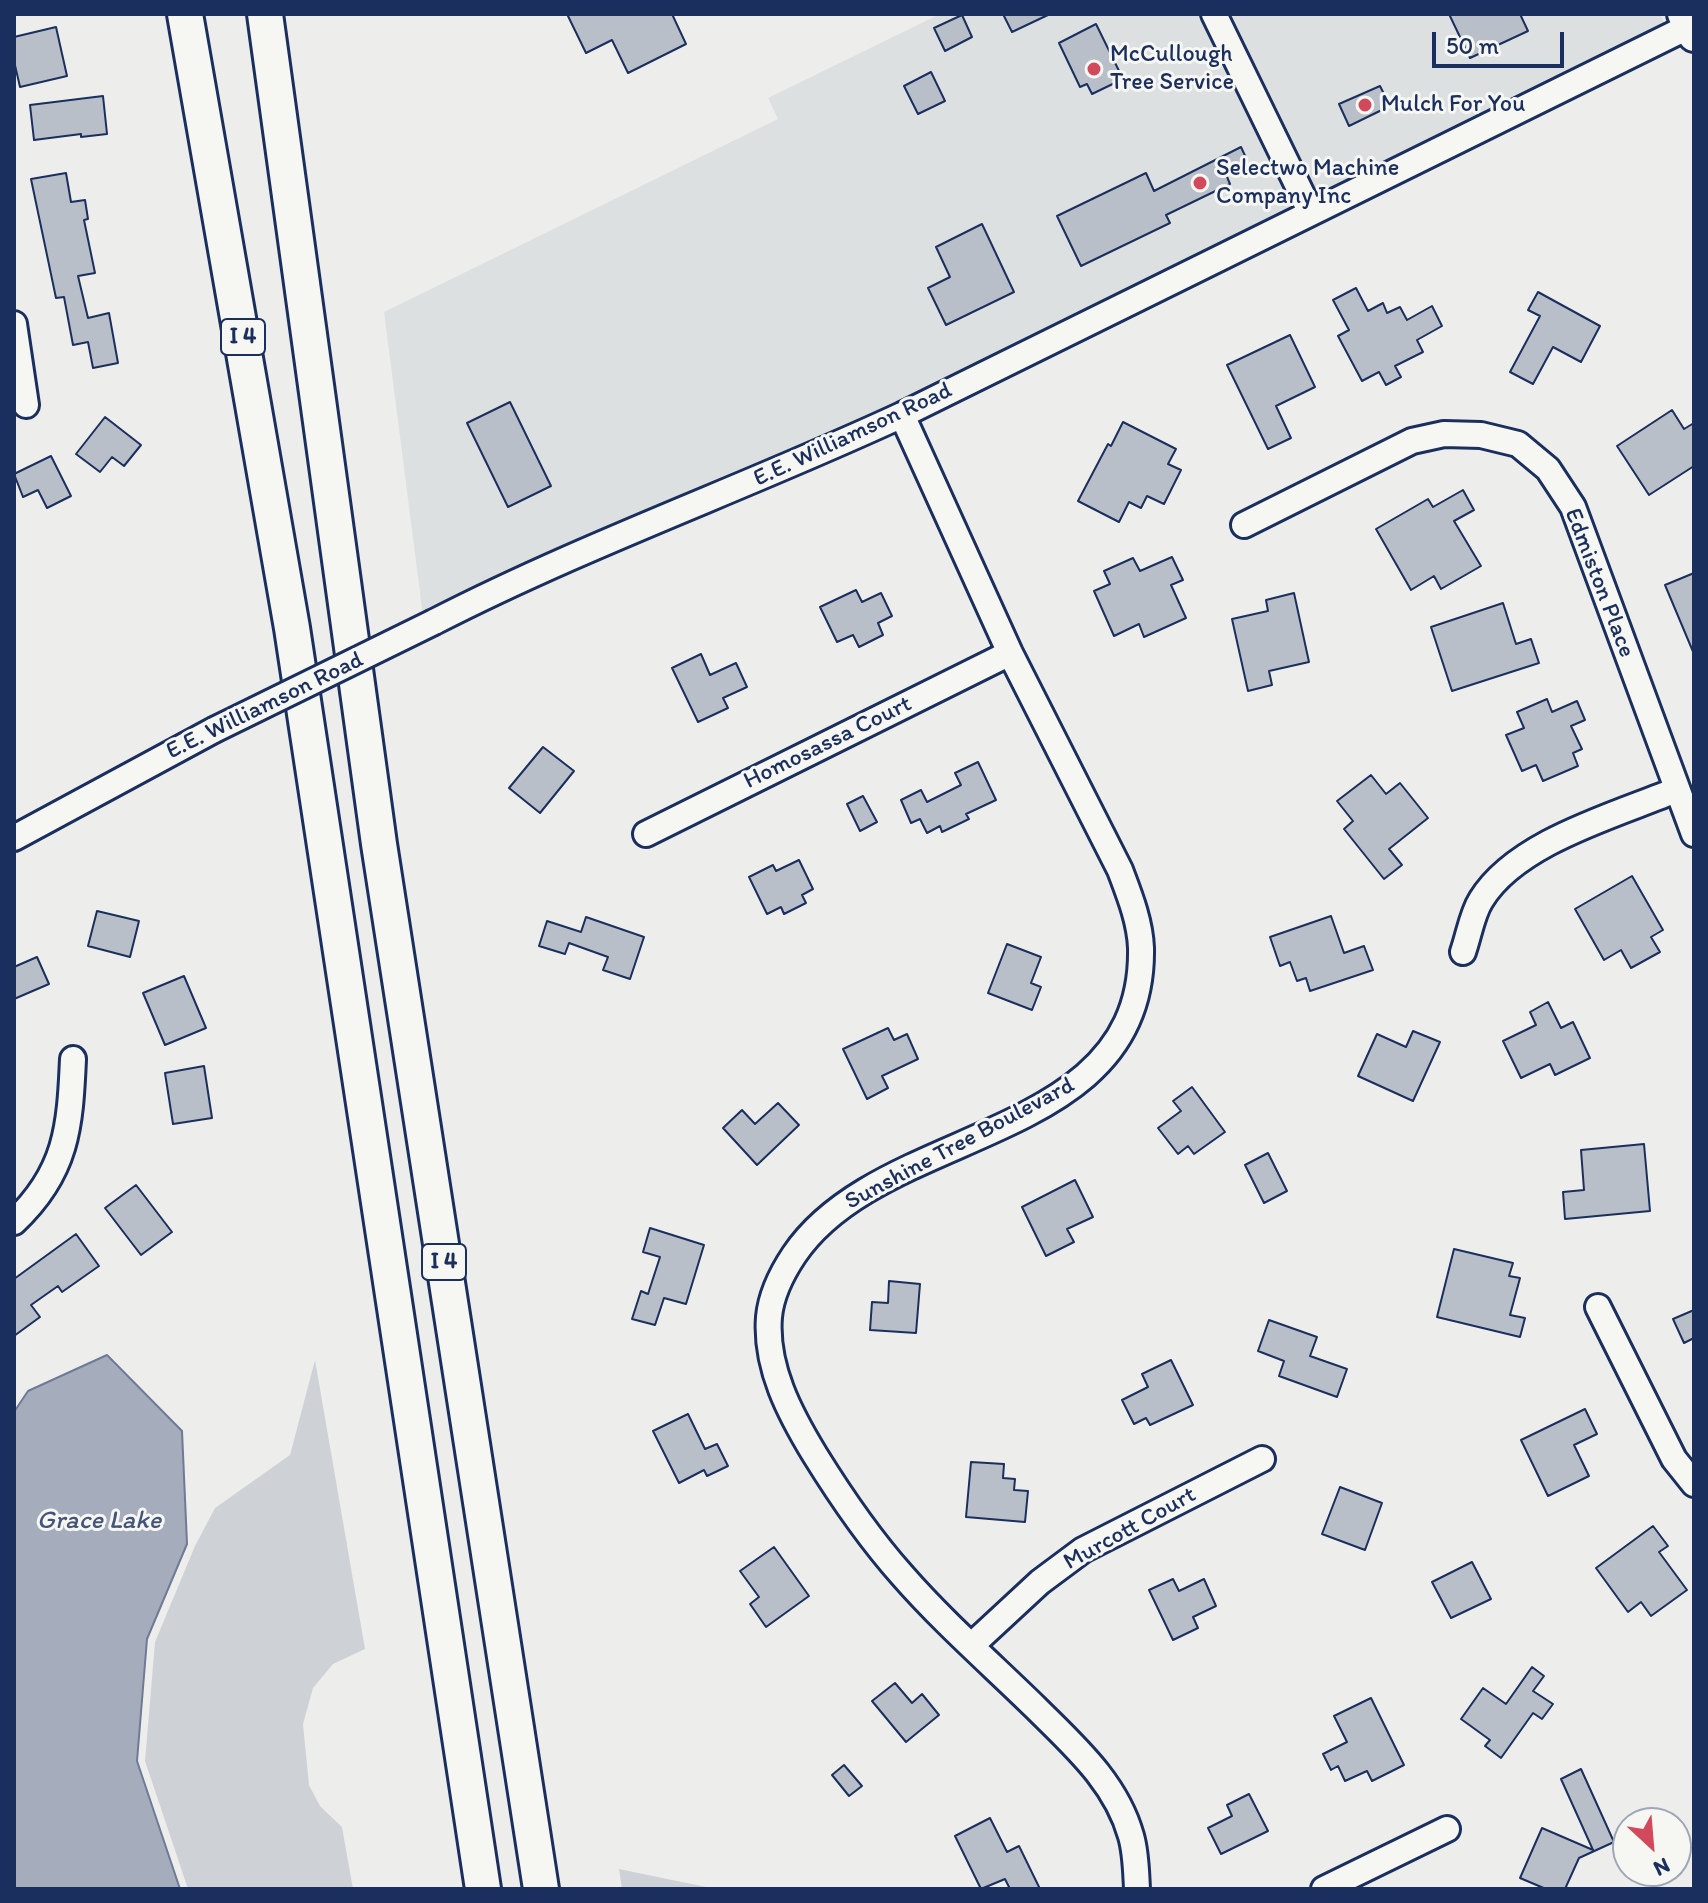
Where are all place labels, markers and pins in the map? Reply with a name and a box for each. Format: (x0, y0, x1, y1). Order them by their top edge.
place label: McCullough Tree Service (1110, 41, 1234, 97)
marker: McCullough Tree Service (1085, 60, 1103, 78)
place label: Mulch For You (1381, 91, 1525, 119)
marker: Mulch For You (1356, 96, 1374, 114)
place label: Selectwo Machine Company Inc (1216, 155, 1399, 211)
marker: Selectwo Machine Company Inc (1191, 174, 1209, 192)

